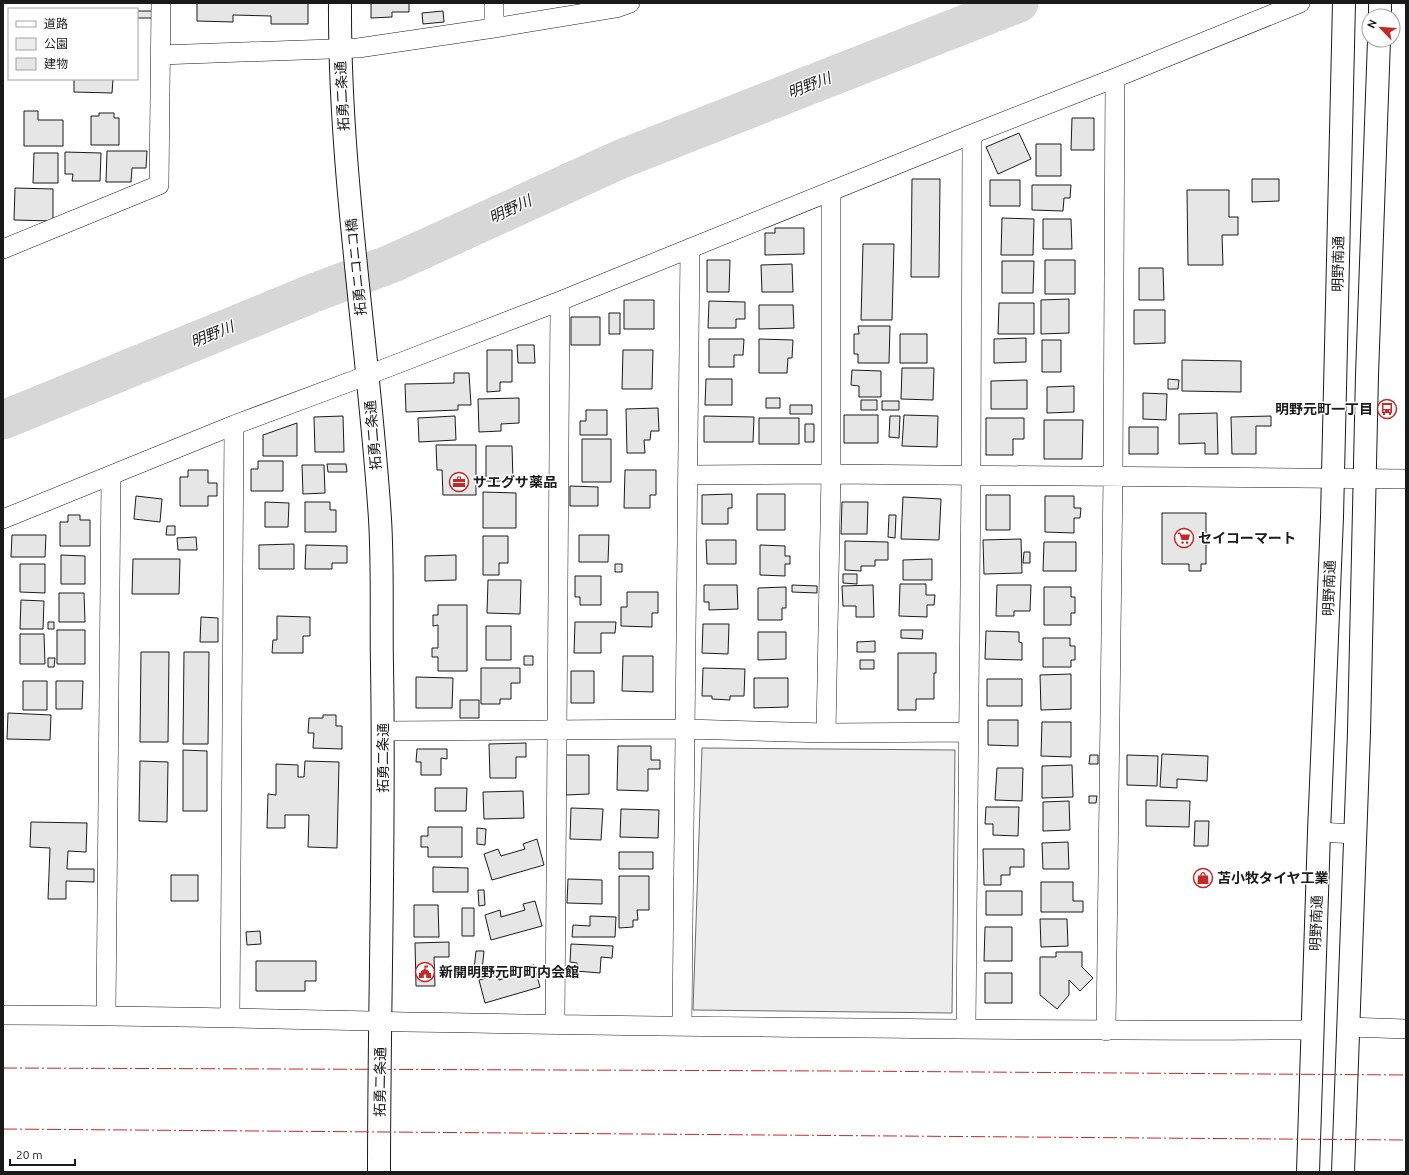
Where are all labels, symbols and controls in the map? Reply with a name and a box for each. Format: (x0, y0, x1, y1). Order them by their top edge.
legend (8, 8, 138, 80)
north arrow (1361, 8, 1401, 48)
text: 道路 (44, 17, 68, 30)
text: N (1365, 18, 1379, 30)
text: 公園 (44, 37, 68, 50)
text: 建物 (44, 57, 68, 70)
street label: 拓勇二条通 (332, 61, 352, 131)
water label: 明野川 (785, 68, 835, 101)
water label: 明野川 (486, 191, 536, 226)
street label: 拓勇ニコニコ橋 (343, 217, 369, 317)
street label: 明野南通 (1330, 236, 1346, 292)
water label: 明野川 (188, 317, 238, 350)
bus stop icon: 明野元町一丁目 (1376, 398, 1398, 420)
street label: 拓勇二条通 (362, 399, 384, 471)
place label: 明野元町一丁目 (1275, 401, 1373, 417)
office icon: サエグサ薬品 (448, 471, 470, 493)
place label: サエグサ薬品 (473, 474, 557, 490)
supermarket icon: セイコーマート (1173, 527, 1195, 549)
place label: セイコーマート (1198, 530, 1296, 546)
street label: 明野南通 (1320, 560, 1338, 616)
street label: 拓勇二条通 (375, 723, 391, 793)
shop icon: 苫小牧タイヤ工業 (1192, 867, 1214, 889)
place label: 苫小牧タイヤ工業 (1217, 870, 1329, 886)
street label: 明野南通 (1307, 895, 1325, 951)
public building icon: 新開明野元町町内会館 (414, 961, 436, 983)
place label: 新開明野元町町内会館 (439, 964, 579, 980)
street label: 拓勇二条通 (371, 1047, 389, 1117)
scale bar (10, 1141, 75, 1167)
text: 20 m (16, 1148, 43, 1161)

